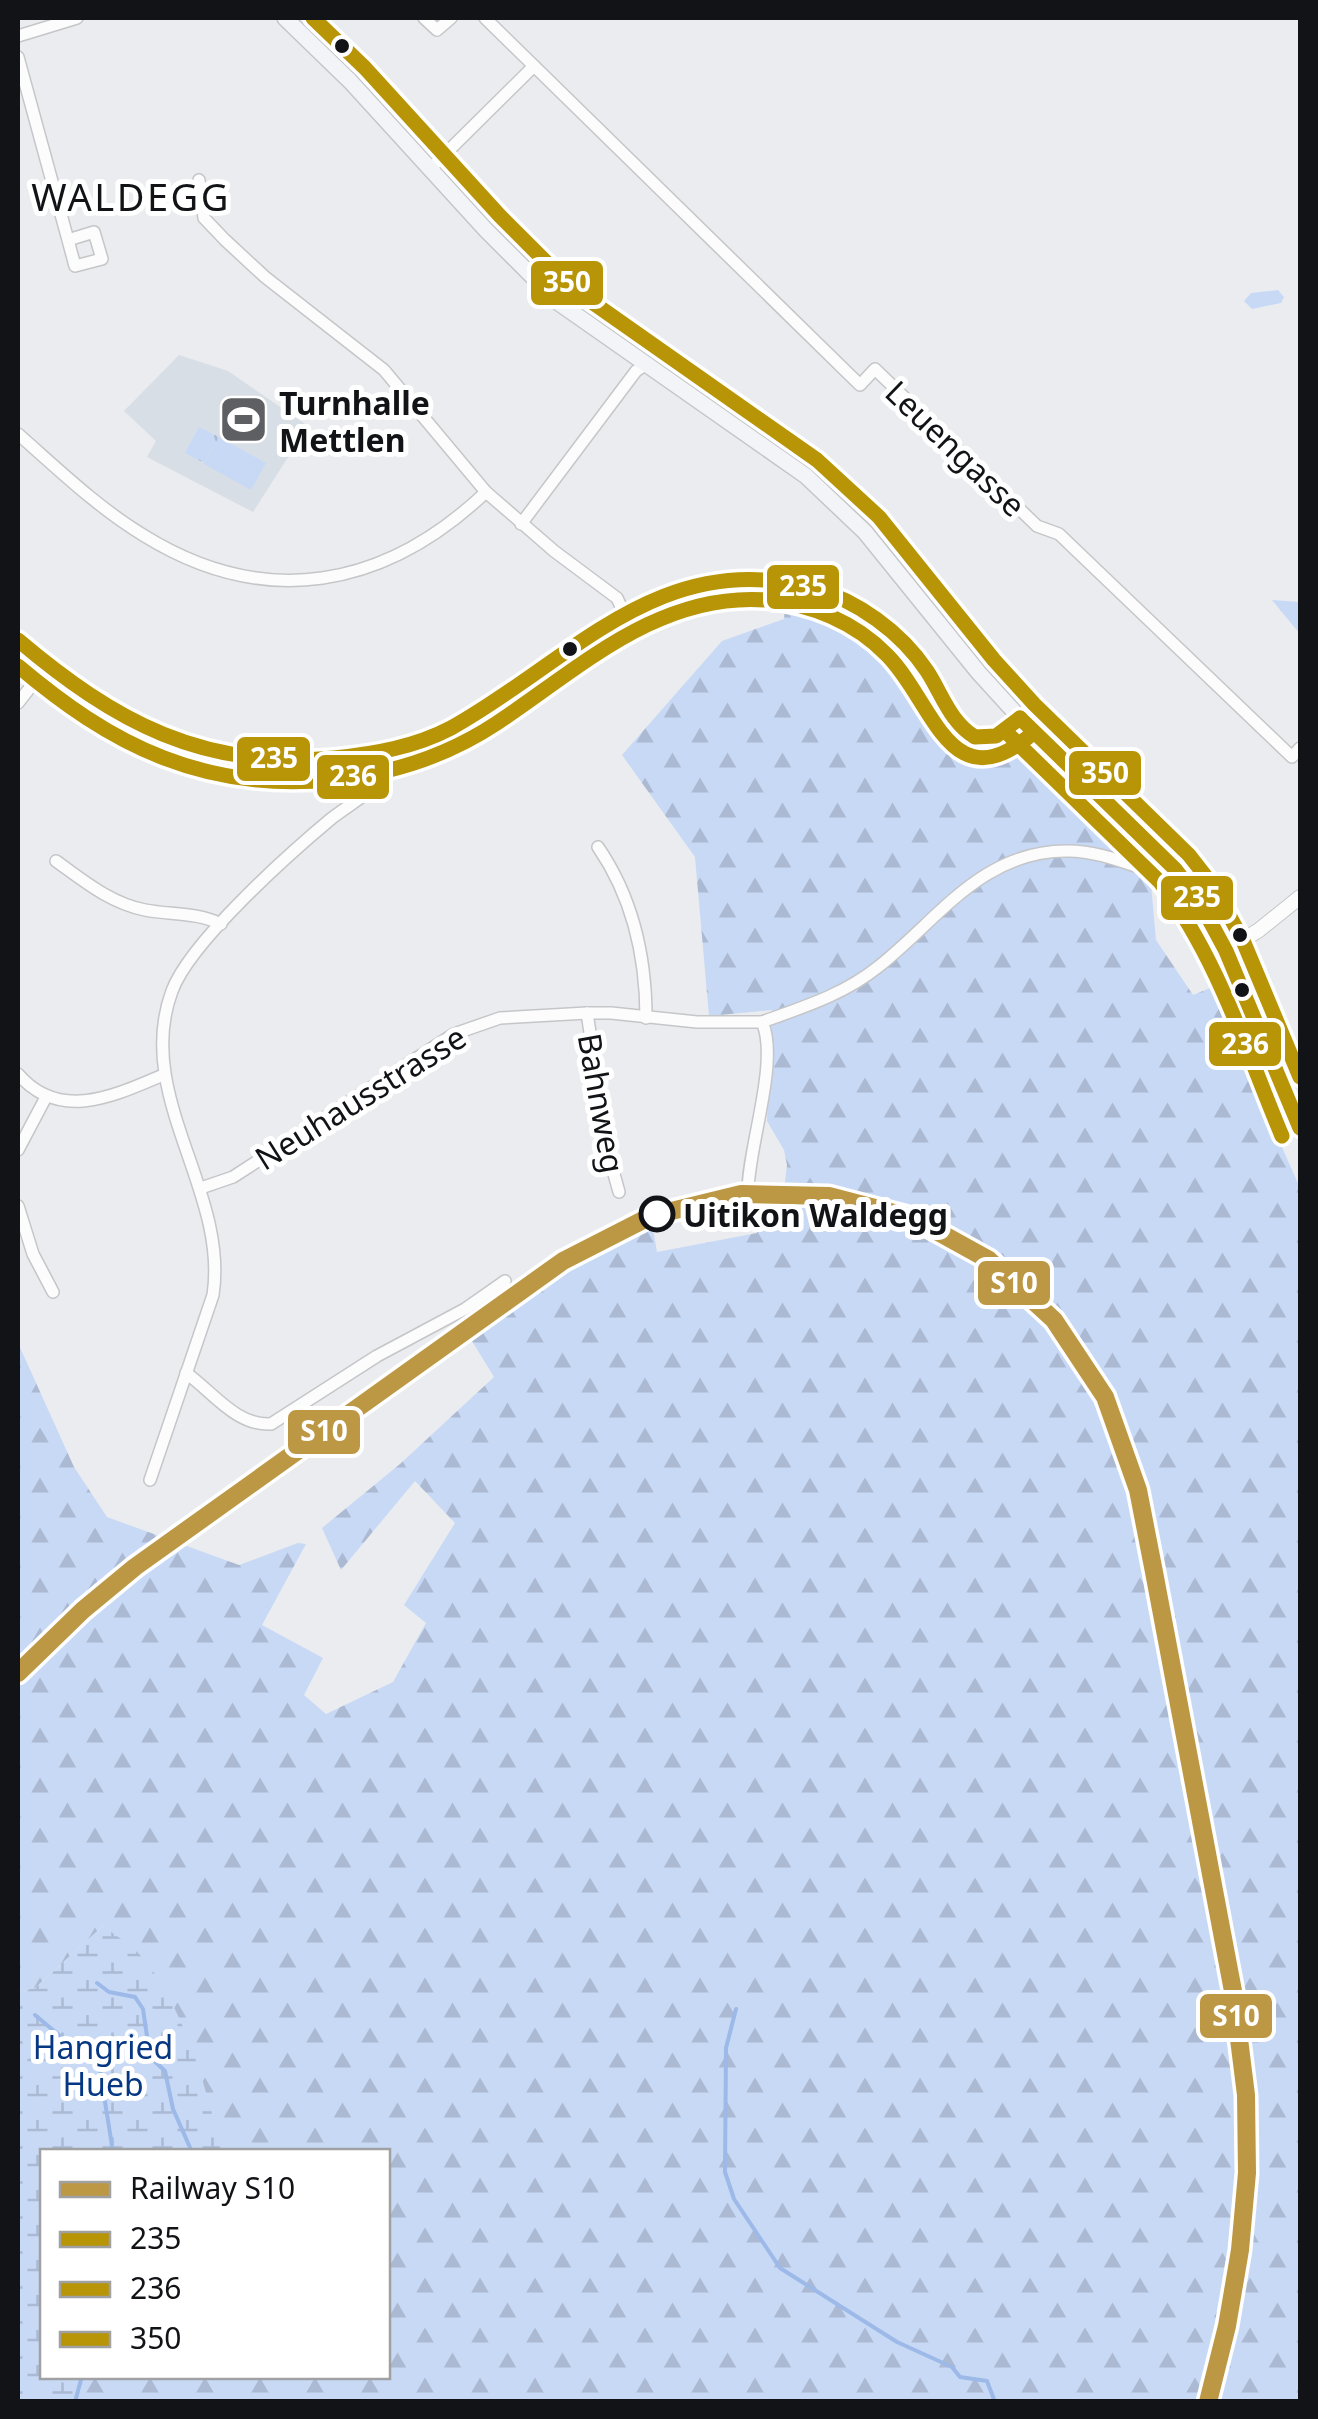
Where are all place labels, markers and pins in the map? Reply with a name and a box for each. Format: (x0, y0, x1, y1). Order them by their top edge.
unlabelled marker (332, 36, 352, 56)
place label: Turnhalle Mettlen (279, 381, 430, 461)
sports icon: Turnhalle Mettlen (218, 394, 270, 446)
unlabelled marker (560, 639, 580, 659)
unlabelled marker (1230, 925, 1250, 945)
unlabelled marker (1232, 980, 1252, 1000)
place label: Uitikon Waldegg (683, 1193, 948, 1236)
marker: Uitikon Waldegg (640, 1197, 674, 1231)

